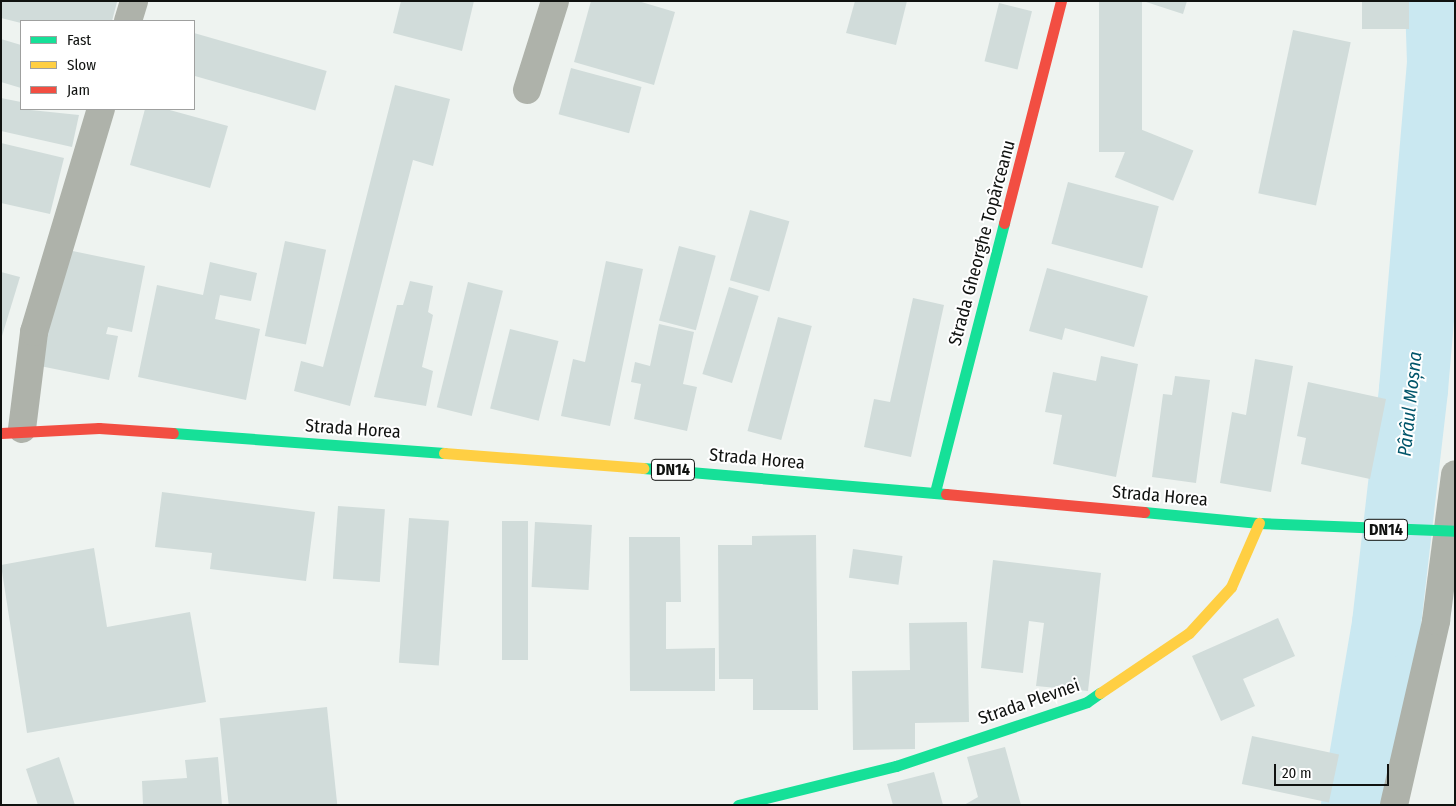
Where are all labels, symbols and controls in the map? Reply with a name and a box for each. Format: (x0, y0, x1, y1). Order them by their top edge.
legend (20, 20, 195, 110)
text: Fast (67, 31, 91, 49)
text: Slow (67, 56, 96, 74)
text: Jam (67, 81, 90, 99)
street label: Strada Gheorghe Topârceanu (944, 138, 1020, 348)
water label: Pârâul Moșna (1393, 350, 1427, 458)
street label: Strada Horea (304, 415, 402, 443)
street label: Strada Horea (708, 444, 806, 474)
road number: DN14 (650, 456, 696, 484)
street label: Strada Horea (1111, 481, 1209, 511)
road number: DN14 (1364, 516, 1408, 544)
street label: Strada Plevnei (976, 675, 1082, 729)
scale bar (1276, 754, 1391, 786)
text: 20 m (1282, 764, 1312, 782)

